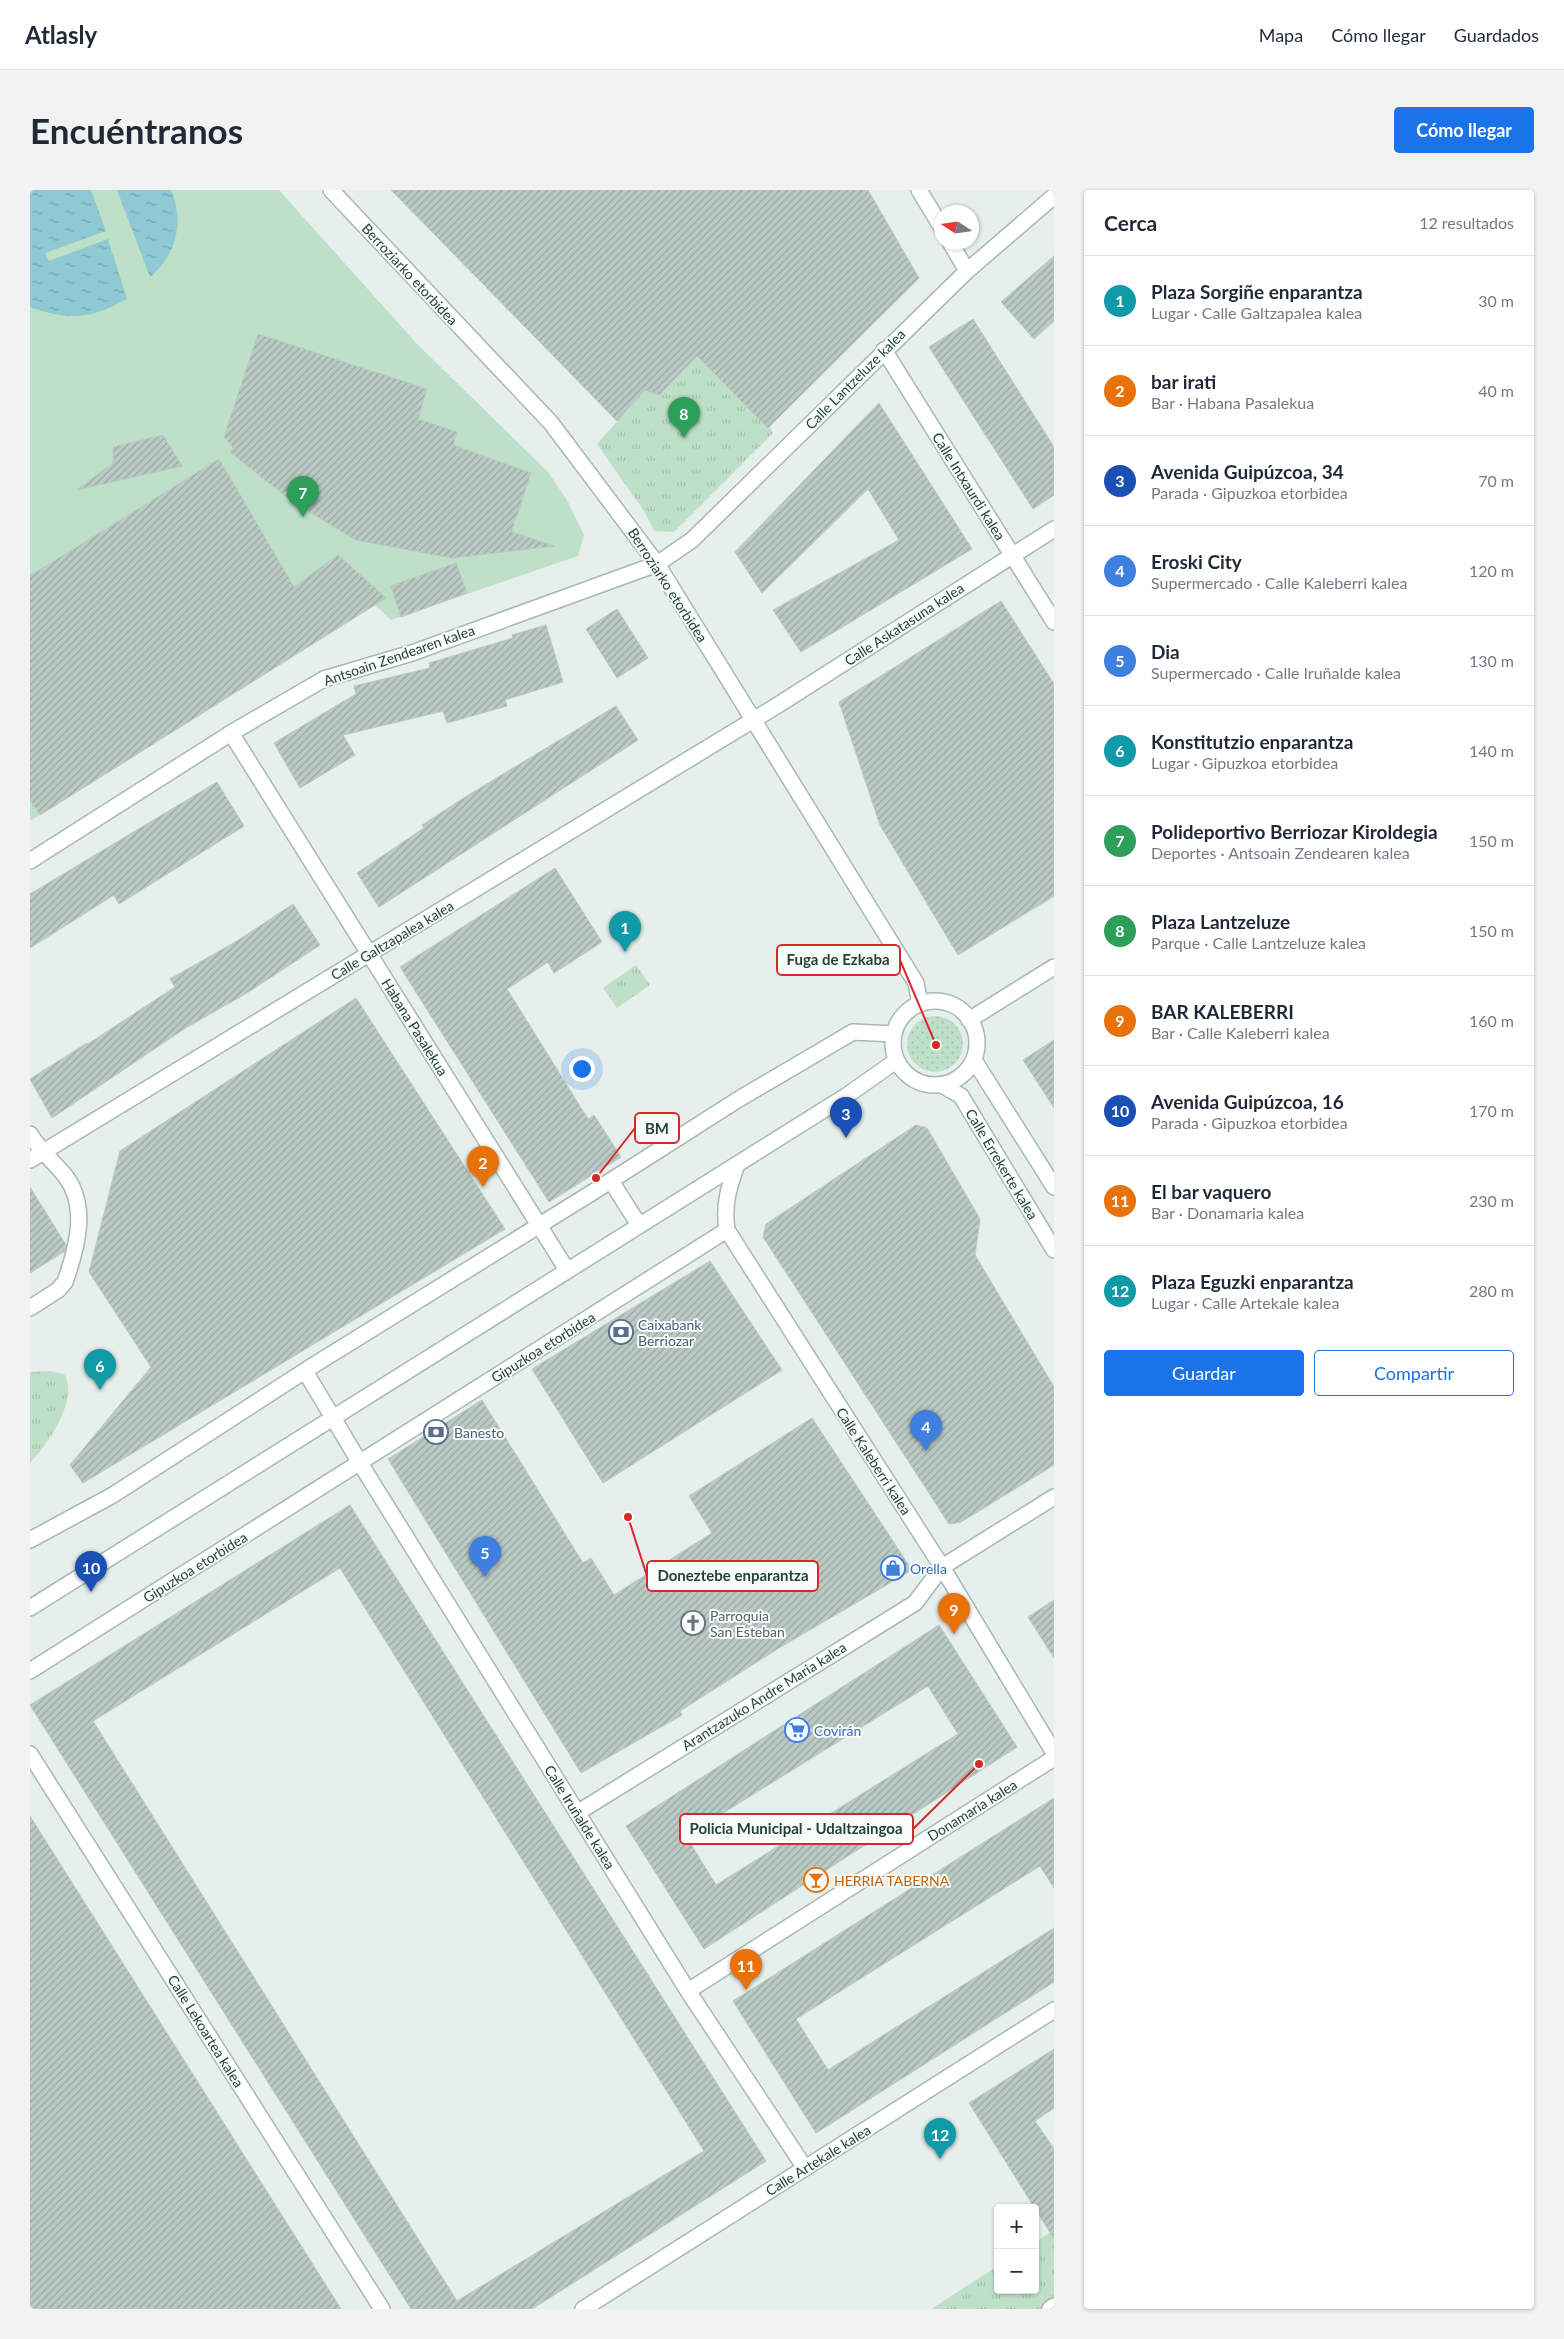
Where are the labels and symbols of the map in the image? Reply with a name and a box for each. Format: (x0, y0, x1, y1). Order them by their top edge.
north arrow (934, 205, 979, 250)
street label: Berroziarko etorbidea (359, 220, 462, 328)
street label: Calle Lantzeluze kalea (801, 325, 909, 433)
pin: 8 (668, 397, 700, 438)
street label: Calle Intxaurdi kalea (929, 429, 1009, 543)
pin: 7 (287, 476, 319, 517)
street label: Berroziarko etorbidea (625, 525, 711, 645)
street label: Calle Askatasuna kalea (841, 579, 967, 669)
street label: Antsoain Zendearen kalea (321, 621, 477, 689)
street label: Calle Galtzapalea kalea (327, 897, 457, 983)
pin: 1 (609, 911, 641, 952)
callout: Fuga de Ezkaba (777, 945, 900, 975)
text: Fuga de Ezkaba (786, 950, 890, 968)
street label: Habana Pasalekua (378, 975, 452, 1079)
your location (569, 1056, 595, 1082)
pin: 3 (830, 1097, 862, 1138)
street label: Calle Errekerte kalea (962, 1106, 1042, 1222)
callout: BM (635, 1113, 679, 1143)
text: BM (645, 1119, 669, 1137)
pin: 2 (467, 1146, 499, 1187)
street label: Gipuzkoa etorbidea (488, 1308, 598, 1386)
place label: Caixabank Berriozar (638, 1316, 702, 1349)
bank icon: Caixabank Berriozar (608, 1319, 634, 1345)
pin: 6 (84, 1349, 116, 1390)
street label: Calle Kaleberri kalea (833, 1404, 915, 1518)
pin: 4 (910, 1410, 942, 1451)
bank icon: Banesto (423, 1419, 449, 1445)
place label: Banesto (454, 1424, 504, 1441)
street label: Gipuzkoa etorbidea (140, 1528, 250, 1606)
pin: 5 (469, 1536, 501, 1577)
pin: 10 (75, 1551, 107, 1592)
shop icon: Orella (880, 1555, 906, 1581)
place label: Orella (910, 1560, 947, 1577)
callout: Doneztebe enparantza (647, 1561, 818, 1591)
text: Doneztebe enparantza (657, 1566, 809, 1584)
pin: 9 (938, 1593, 970, 1634)
place label: Parroquia San Esteban (710, 1607, 785, 1640)
church icon: Parroquia San Esteban (680, 1610, 706, 1636)
street label: Arantzazuko Andre Maria kalea (679, 1638, 849, 1754)
supermarket icon: Covirán (784, 1717, 810, 1743)
place label: Covirán (814, 1722, 861, 1739)
street label: Calle Iruñalde kalea (541, 1762, 619, 1872)
street label: Donamaria kalea (924, 1776, 1020, 1844)
callout: Policia Municipal - Udaltzaingoa (680, 1814, 913, 1844)
text: Policia Municipal - Udaltzaingoa (689, 1819, 903, 1837)
bar icon: HERRIA TABERNA (803, 1867, 829, 1893)
place label: HERRIA TABERNA (834, 1872, 950, 1889)
pin: 11 (730, 1949, 762, 1990)
street label: Calle Lekoartea kalea (165, 1972, 247, 2090)
pin: 12 (924, 2118, 956, 2159)
street label: Calle Artekale kalea (762, 2121, 874, 2199)

